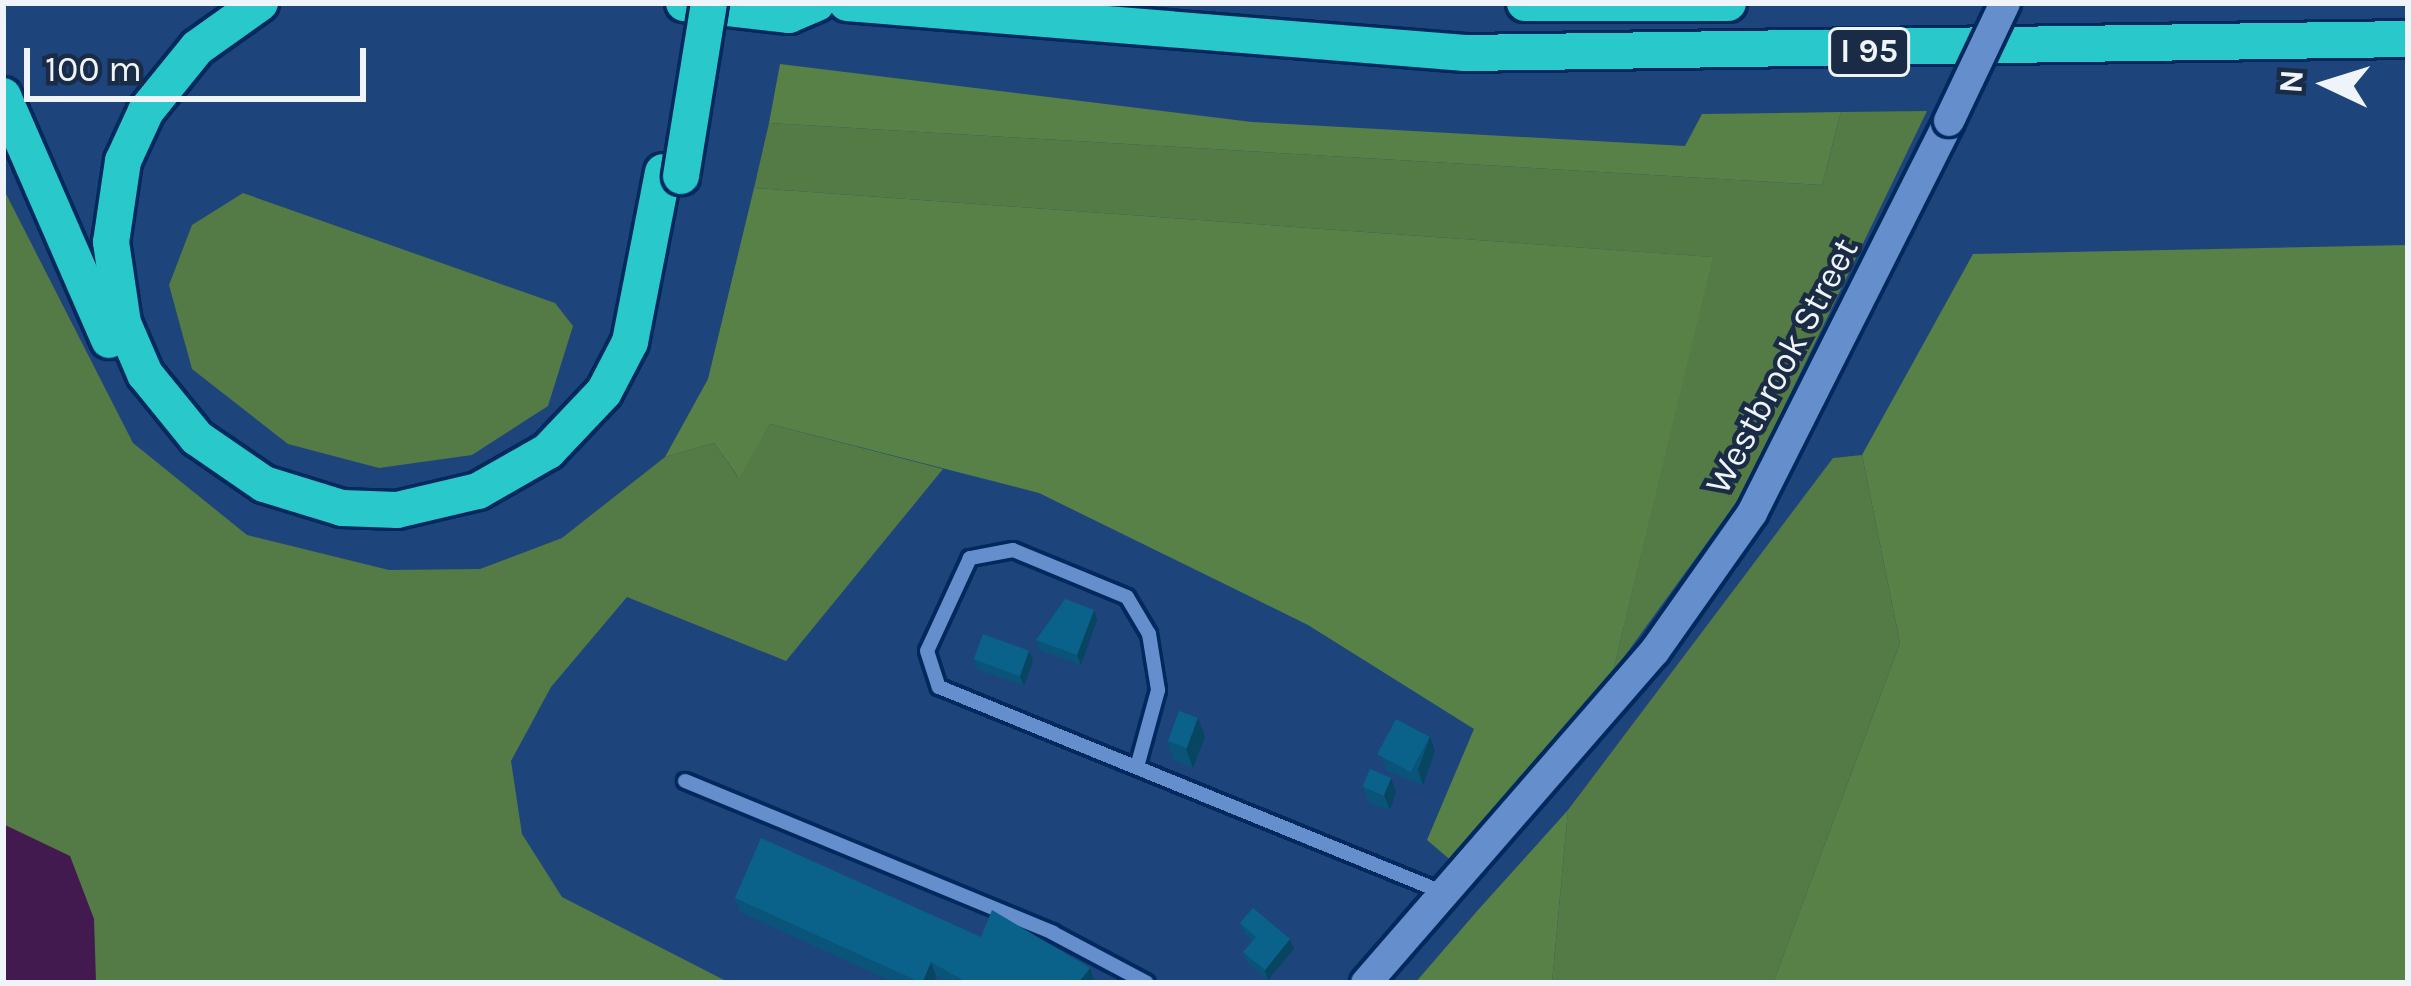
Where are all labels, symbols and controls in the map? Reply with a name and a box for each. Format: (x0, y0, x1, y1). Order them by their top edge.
scale bar (30, 24, 372, 98)
north arrow (2267, 24, 2387, 144)
road number: I 95 (1827, 25, 1911, 79)
text: 100 m (45, 48, 142, 90)
text: N (2271, 68, 2311, 95)
street label: Westbrook Street (1696, 231, 1868, 501)

